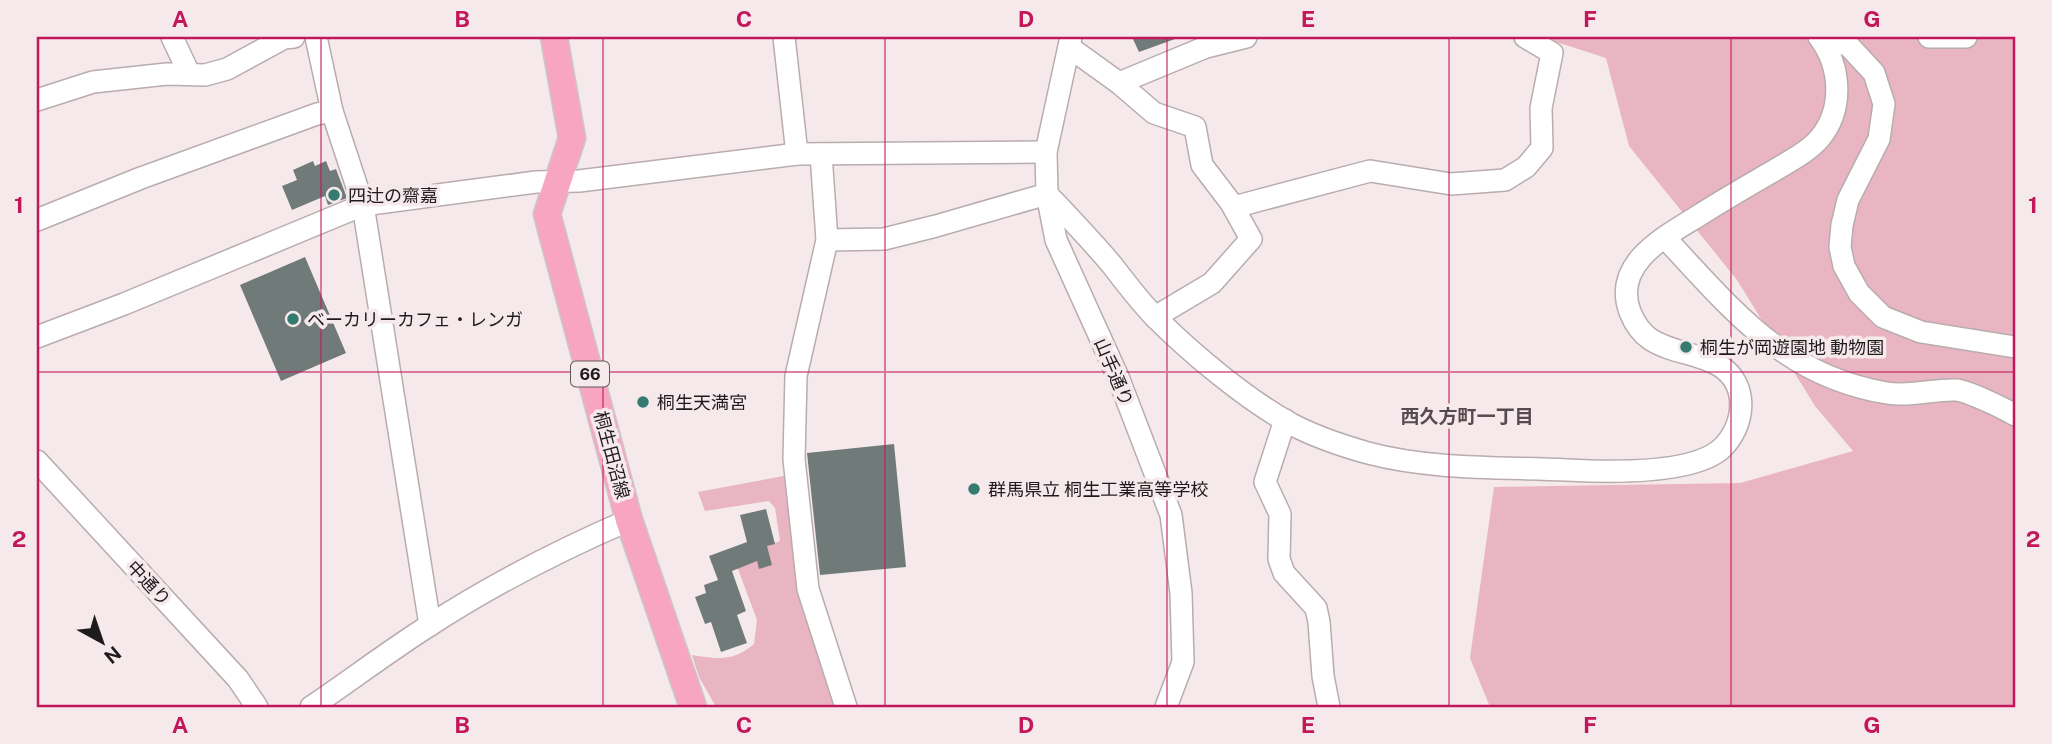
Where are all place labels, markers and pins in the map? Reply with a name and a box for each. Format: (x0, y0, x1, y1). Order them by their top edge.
place label: 四辻の齋嘉 (348, 185, 438, 206)
marker: 四辻の齋嘉 (326, 187, 342, 203)
place label: ベーカリーカフェ・レンガ (307, 309, 523, 330)
marker: ベーカリーカフェ・レンガ (285, 311, 301, 327)
place label: 桐生が岡遊園地 動物園 (1700, 337, 1884, 358)
marker: 桐生が岡遊園地 動物園 (1678, 339, 1694, 355)
place label: 桐生天満宮 (657, 392, 747, 413)
marker: 桐生天満宮 (635, 394, 651, 410)
place label: 群馬県立 桐生工業高等学校 (988, 479, 1208, 500)
marker: 群馬県立 桐生工業高等学校 (966, 481, 982, 497)

